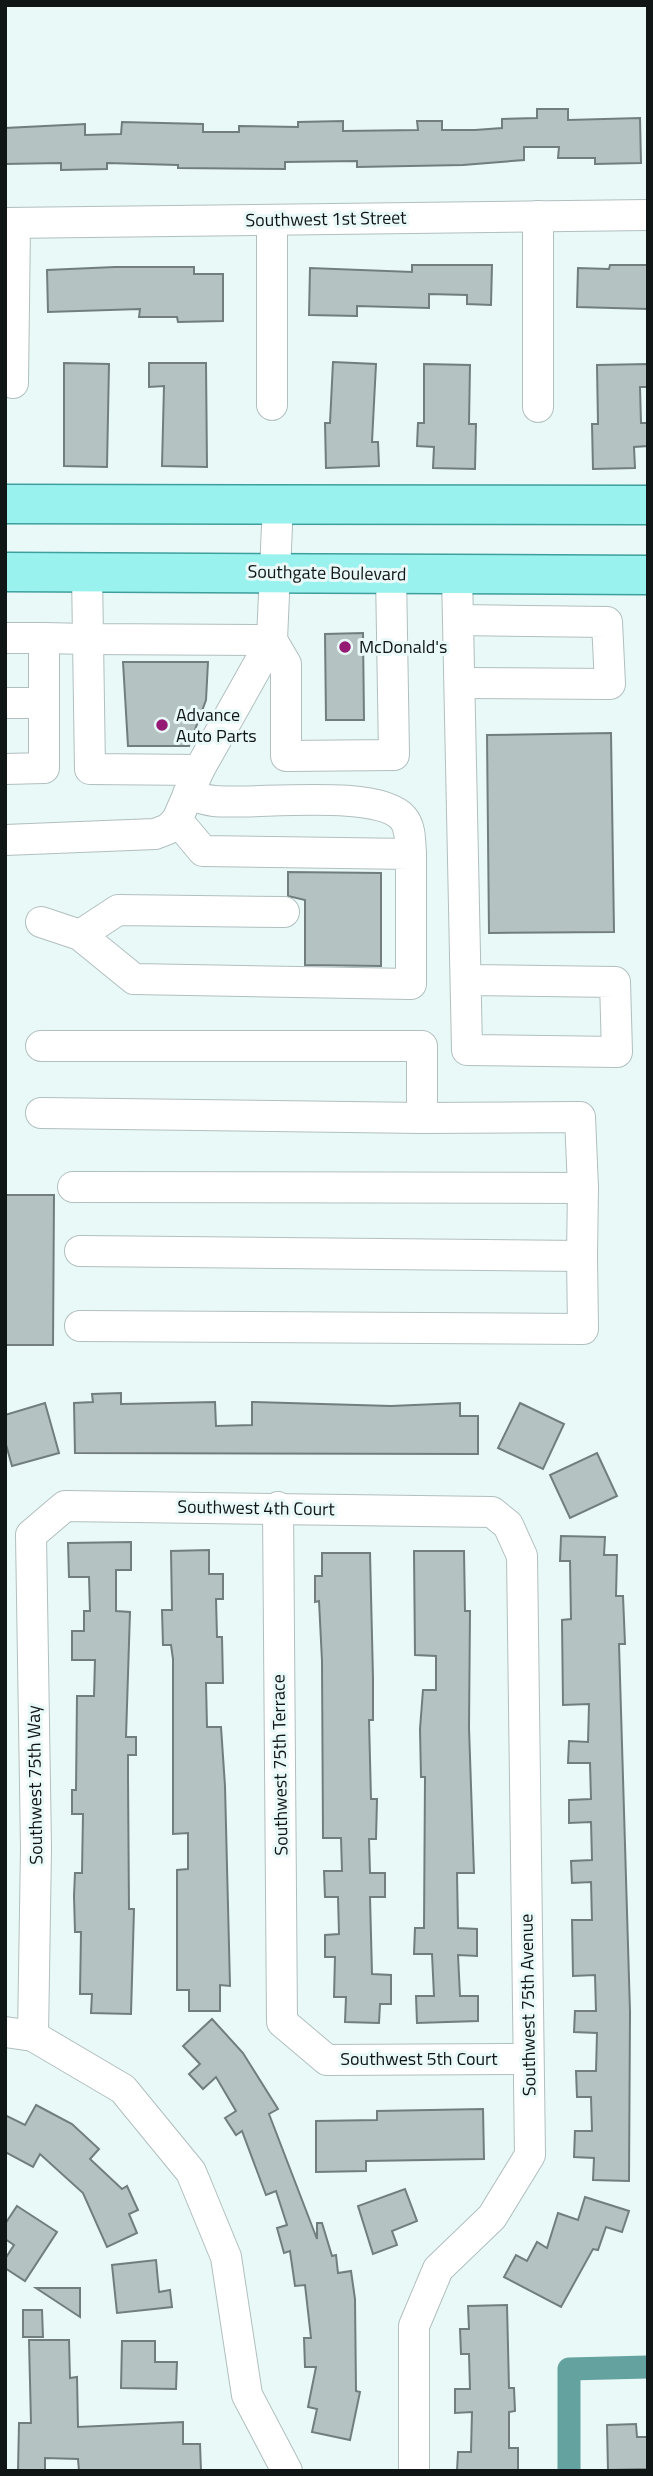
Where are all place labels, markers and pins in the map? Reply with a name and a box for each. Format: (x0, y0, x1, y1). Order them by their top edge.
place label: McDonald's (359, 633, 447, 660)
marker: McDonald's (337, 639, 353, 655)
place label: Advance Auto Parts (176, 701, 257, 749)
marker: Advance Auto Parts (154, 717, 170, 733)

